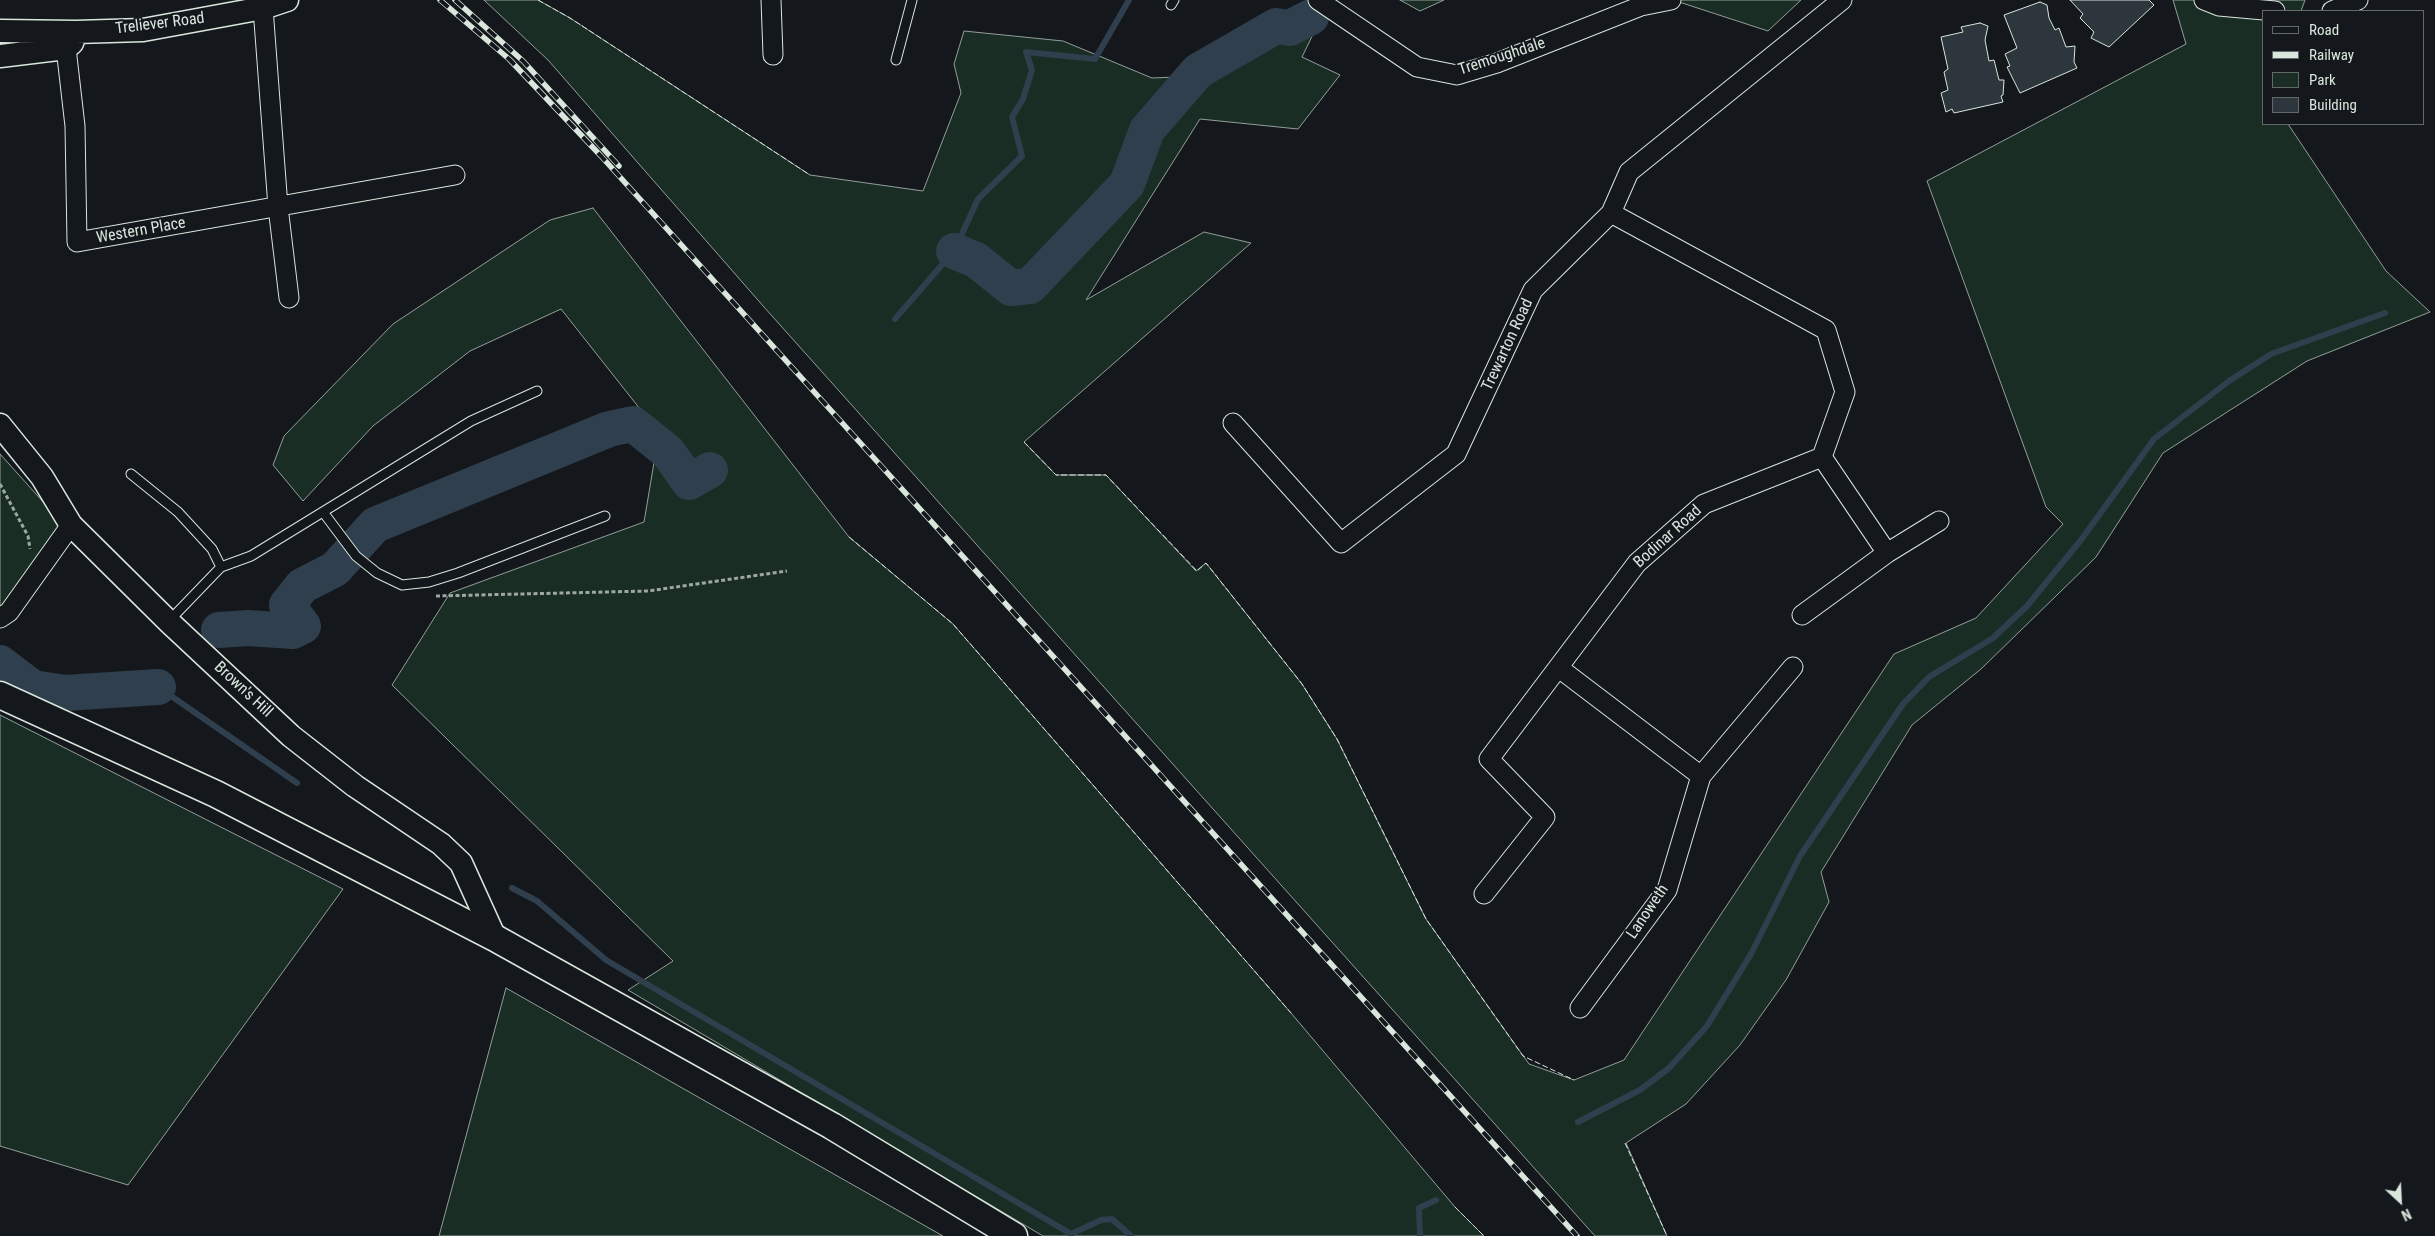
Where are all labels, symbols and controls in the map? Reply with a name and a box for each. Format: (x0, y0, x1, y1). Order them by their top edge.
street label: Treliever Road (114, 9, 206, 39)
legend (2262, 10, 2425, 125)
text: Road (2309, 21, 2339, 39)
street label: Tremoughdale (1456, 34, 1548, 80)
text: Railway (2309, 46, 2354, 64)
text: Park (2309, 71, 2336, 89)
text: Building (2309, 96, 2357, 114)
street label: Western Place (95, 214, 187, 248)
street label: Trewarton Road (1478, 296, 1538, 394)
street label: Bodinar Road (1630, 502, 1706, 572)
street label: Brown's Hill (210, 658, 276, 722)
street label: Lanoweth (1623, 881, 1673, 943)
north arrow (2375, 1176, 2425, 1226)
text: N (2399, 1206, 2414, 1224)

